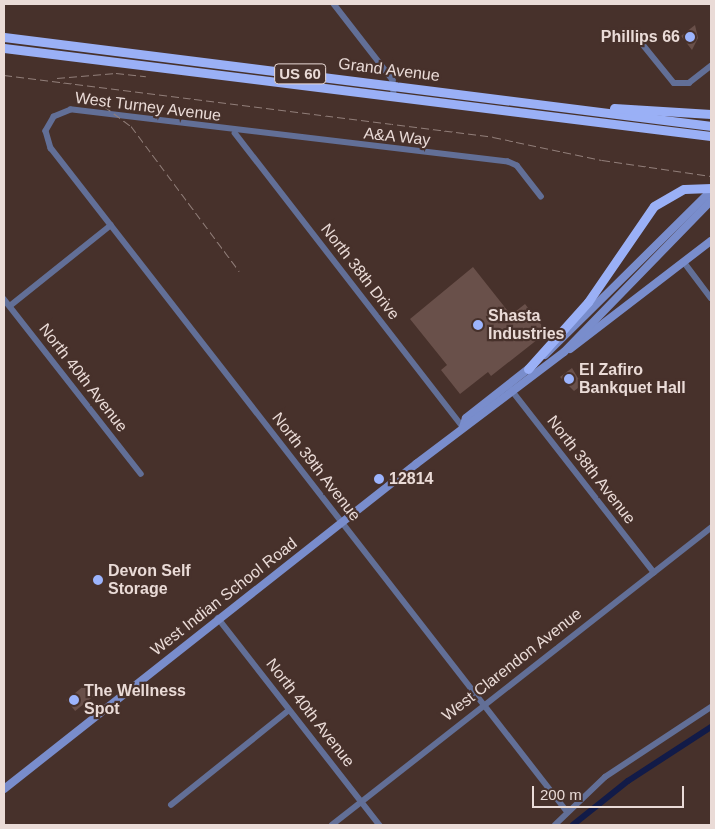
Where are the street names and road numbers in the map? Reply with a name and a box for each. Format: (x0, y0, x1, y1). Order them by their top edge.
street label: Grand Avenue (337, 54, 441, 86)
road number: US 60 (274, 62, 326, 86)
street label: West Turney Avenue (73, 88, 223, 126)
street label: A&A Way (362, 124, 432, 150)
street label: North 38th Drive (317, 220, 403, 324)
street label: North 40th Avenue (34, 320, 132, 436)
street label: North 39th Avenue (267, 409, 365, 525)
street label: North 38th Avenue (542, 412, 640, 528)
street label: West Indian School Road (147, 534, 301, 660)
street label: West Clarendon Avenue (438, 604, 586, 726)
street label: North 40th Avenue (261, 655, 359, 771)

